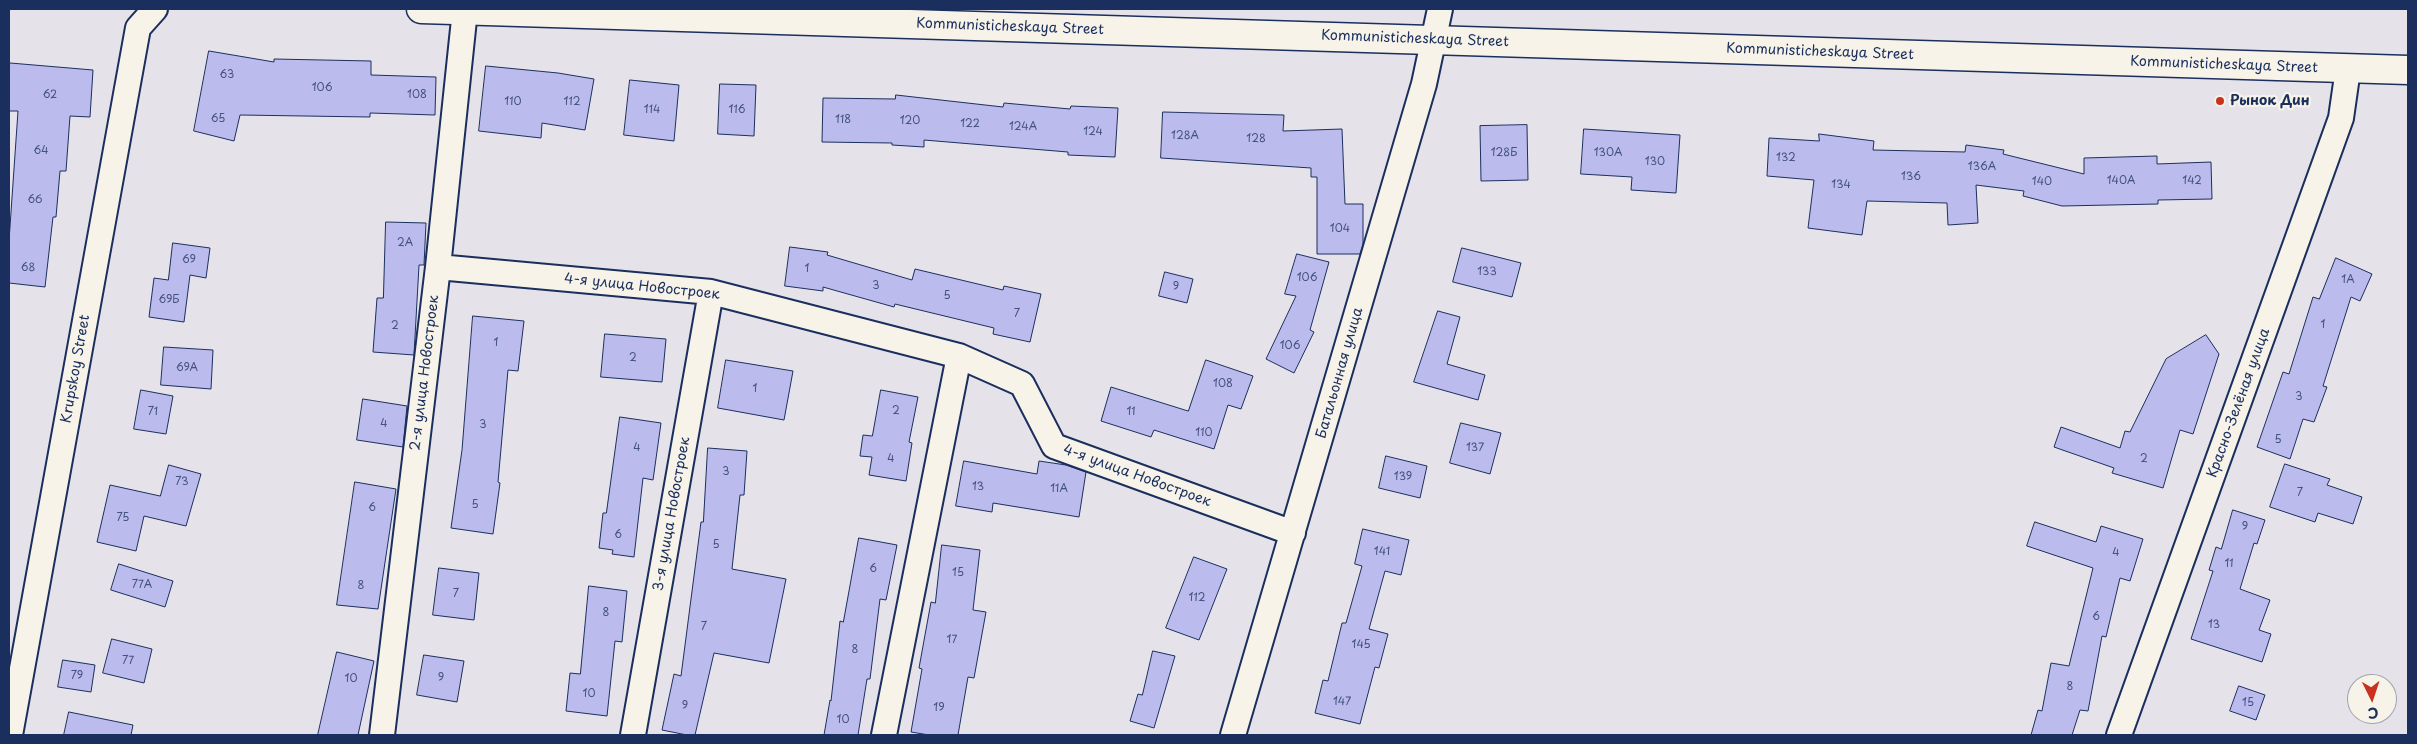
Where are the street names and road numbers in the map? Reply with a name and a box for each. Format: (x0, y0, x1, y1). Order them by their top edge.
street label: Kommunisticheskaya Street (916, 15, 1104, 39)
street label: Kommunisticheskaya Street (1321, 27, 1509, 51)
street label: Kommunisticheskaya Street (1726, 40, 1914, 64)
street label: Kommunisticheskaya Street (2130, 53, 2318, 77)
street label: 4-я улица Новостроек (563, 270, 721, 304)
street label: 2-я улица Новостроек (407, 294, 443, 452)
street label: Батальонная улица (1313, 306, 1367, 440)
street label: Krupskoy Street (58, 313, 94, 425)
street label: Красно-Зелёная улица (2204, 326, 2274, 480)
street label: 3-я улица Новостроек (650, 436, 694, 592)
street label: 4-я улица Новостроек (1061, 441, 1213, 511)

